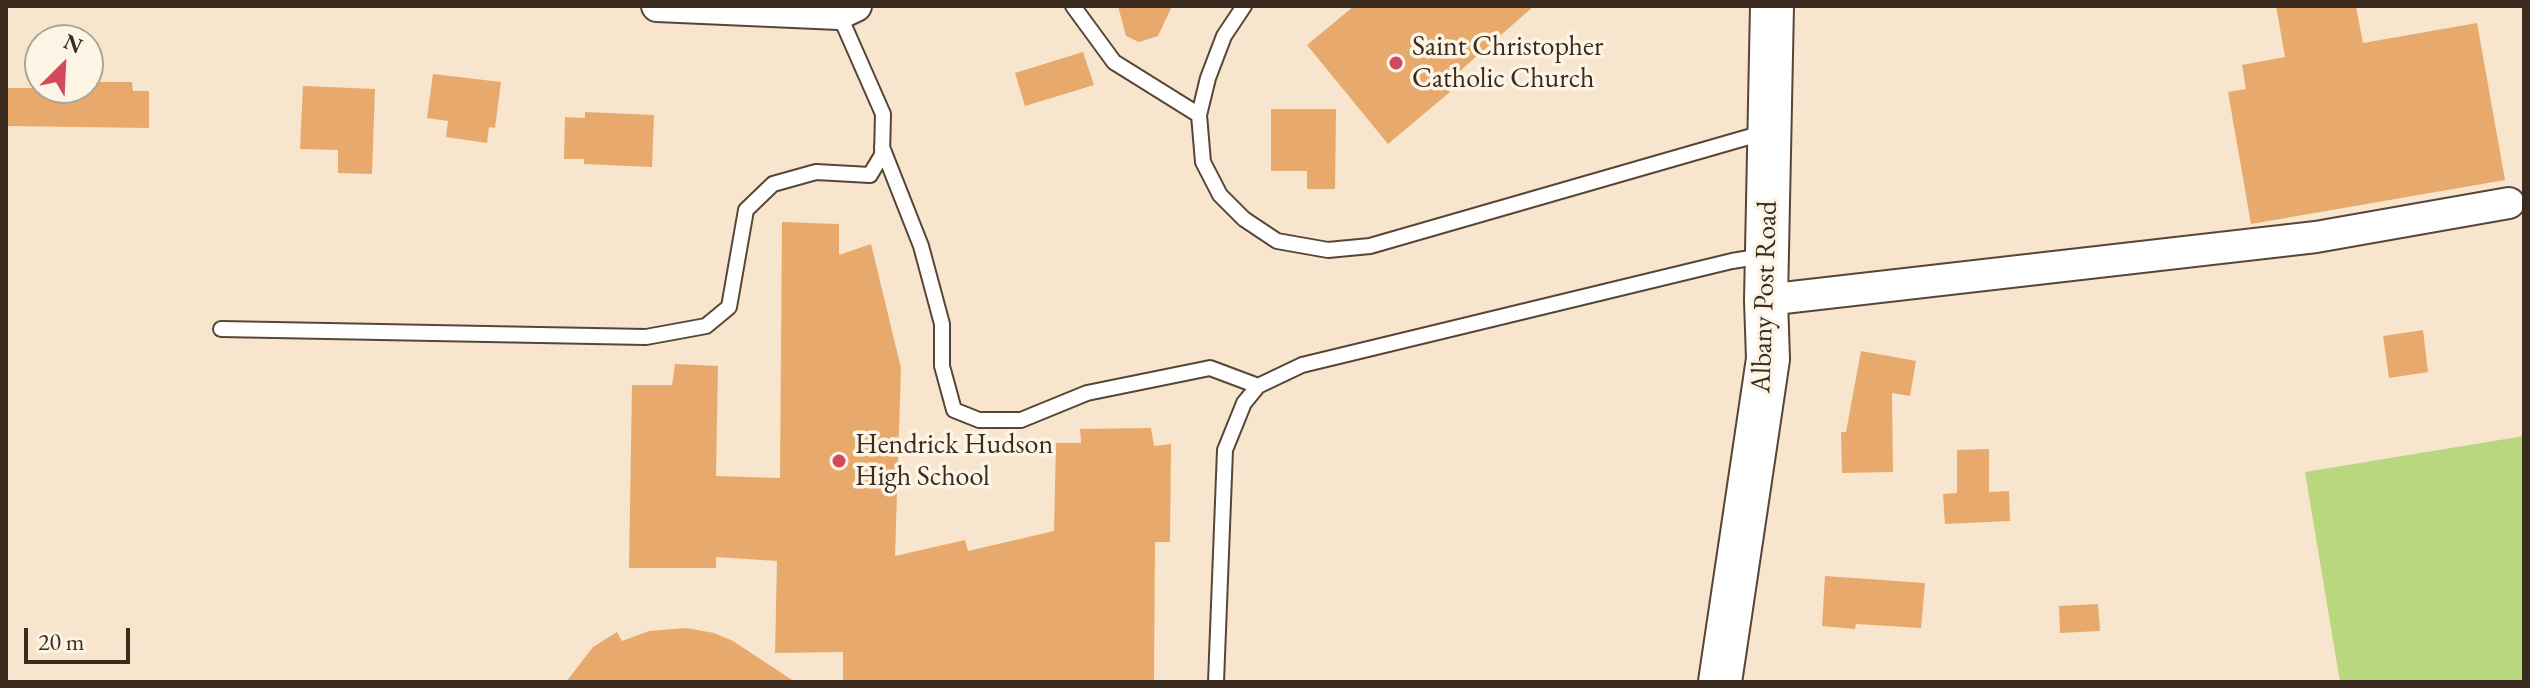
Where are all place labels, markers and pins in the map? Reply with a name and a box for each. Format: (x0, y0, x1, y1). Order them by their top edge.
place label: Saint Christopher Catholic Church (1412, 30, 1603, 96)
marker: Saint Christopher Catholic Church (1387, 54, 1405, 72)
place label: Hendrick Hudson High School (855, 428, 1053, 494)
marker: Hendrick Hudson High School (830, 452, 848, 470)

